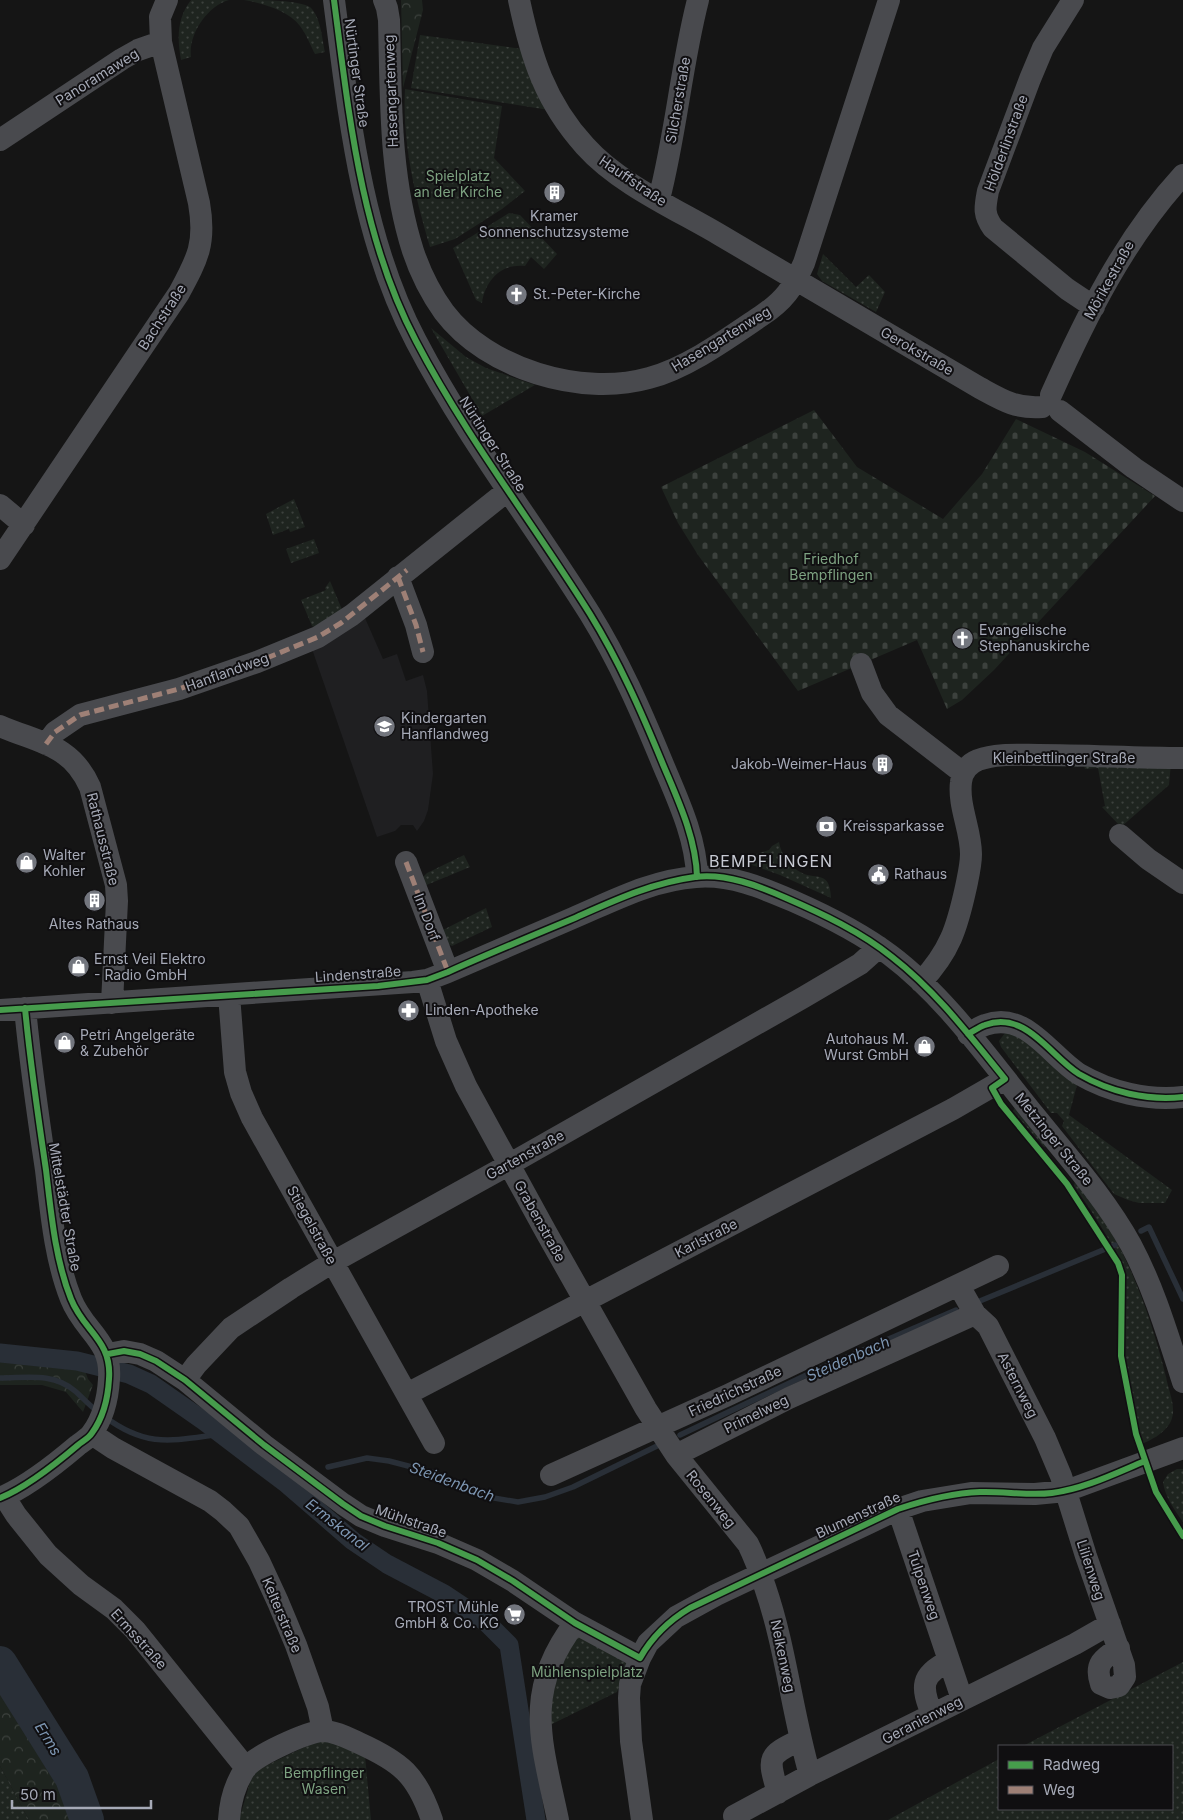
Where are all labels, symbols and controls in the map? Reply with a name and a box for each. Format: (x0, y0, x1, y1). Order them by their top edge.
street label: Nürtinger Straße (341, 17, 374, 129)
street label: Hasengartenweg (380, 34, 401, 148)
street label: Panoramaweg (52, 44, 141, 109)
street label: Silcherstraße (662, 55, 693, 144)
street label: Hölderlinstraße (980, 92, 1031, 193)
street label: Hauffstraße (596, 152, 670, 209)
park label: Spielplatz an der Kirche (414, 167, 502, 200)
building icon: Kramer Sonnenschutzsysteme (542, 181, 566, 205)
place label: Kramer Sonnenschutzsysteme (479, 207, 629, 240)
street label: Mörikestraße (1080, 237, 1137, 322)
street label: Bachstraße (134, 281, 189, 353)
church icon: St.-Peter-Kirche (505, 282, 529, 306)
place label: St.-Peter-Kirche (533, 285, 640, 302)
street label: Hasengartenweg (668, 302, 773, 375)
street label: Gerokstraße (878, 323, 957, 378)
street label: Nürtinger Straße (456, 393, 531, 494)
park label: Friedhof Bempflingen (789, 550, 873, 583)
place label: Evangelische Stephanuskirche (979, 621, 1090, 654)
church icon: Evangelische Stephanuskirche (951, 626, 975, 650)
street label: Hanflandweg (183, 649, 271, 695)
place label: Kindergarten Hanflandweg (401, 709, 489, 742)
school or university icon: Kindergarten Hanflandweg (373, 714, 397, 738)
street label: Kleinbettlinger Straße (993, 749, 1135, 766)
building icon: Jakob-Weimer-Haus (871, 752, 895, 776)
place label: Jakob-Weimer-Haus (731, 755, 867, 772)
street label: Rathausstraße (84, 791, 123, 887)
bank icon: Kreissparkasse (815, 814, 839, 838)
place label: Kreissparkasse (843, 817, 944, 834)
place label: Walter Kohler (43, 846, 85, 879)
shop icon: Walter Kohler (15, 851, 39, 875)
district label: BEMPFLINGEN (709, 851, 833, 871)
public building icon: Rathaus (866, 862, 890, 886)
place label: Rathaus (894, 865, 947, 882)
building icon: Altes Rathaus (82, 889, 106, 913)
street label: Im Dorf (411, 891, 444, 943)
place label: Altes Rathaus (49, 915, 139, 932)
place label: Ernst Veil Elektro - Radio GmbH (94, 950, 206, 983)
shop icon: Ernst Veil Elektro - Radio GmbH (66, 955, 90, 979)
street label: Lindenstraße (314, 962, 402, 985)
pharmacy icon: Linden-Apotheke (397, 998, 421, 1022)
place label: Linden-Apotheke (425, 1001, 539, 1018)
place label: Petri Angelgeräte & Zubehör (80, 1026, 195, 1059)
place label: Autohaus M. Wurst GmbH (824, 1030, 909, 1063)
shop icon: Petri Angelgeräte & Zubehör (52, 1031, 76, 1055)
shop icon: Autohaus M. Wurst GmbH (913, 1035, 937, 1059)
street label: Metzinger Straße (1012, 1089, 1097, 1188)
street label: Gartenstraße (483, 1126, 567, 1183)
street label: Mittelstädter Straße (46, 1141, 85, 1273)
street label: Grabenstraße (511, 1177, 570, 1264)
street label: Stiegelstraße (284, 1183, 341, 1267)
street label: Karlstraße (672, 1215, 740, 1261)
water label: Steidenbach (803, 1332, 893, 1385)
street label: Asternweg (995, 1349, 1042, 1420)
street label: Friedrichstraße (686, 1362, 784, 1419)
street label: Primelweg (721, 1391, 791, 1436)
water label: Steidenbach (407, 1457, 497, 1506)
street label: Rosenweg (683, 1467, 740, 1531)
street label: Blumenstraße (813, 1488, 903, 1542)
water label: Ermskanal (302, 1494, 373, 1555)
street label: Mühlstraße (373, 1500, 449, 1541)
street label: Lilienweg (1074, 1538, 1109, 1602)
street label: Tulpenweg (905, 1548, 944, 1622)
street label: Kelterstraße (259, 1574, 306, 1655)
place label: TROST Mühle GmbH & Co. KG (394, 1598, 499, 1631)
supermarket icon: TROST Mühle GmbH & Co. KG (503, 1603, 527, 1627)
street label: Ermsstraße (108, 1605, 171, 1672)
street label: Nelkenweg (767, 1618, 799, 1694)
park label: Mühlenspielplatz (531, 1663, 643, 1680)
street label: Geranienweg (879, 1692, 965, 1747)
water label: Erms (31, 1718, 66, 1759)
legend (998, 1745, 1173, 1810)
text: Radweg (1043, 1755, 1100, 1774)
park label: Bempflinger Wasen (284, 1764, 364, 1797)
scale bar (12, 1778, 151, 1810)
text: Weg (1043, 1780, 1075, 1799)
text: 50 m (20, 1785, 56, 1804)

